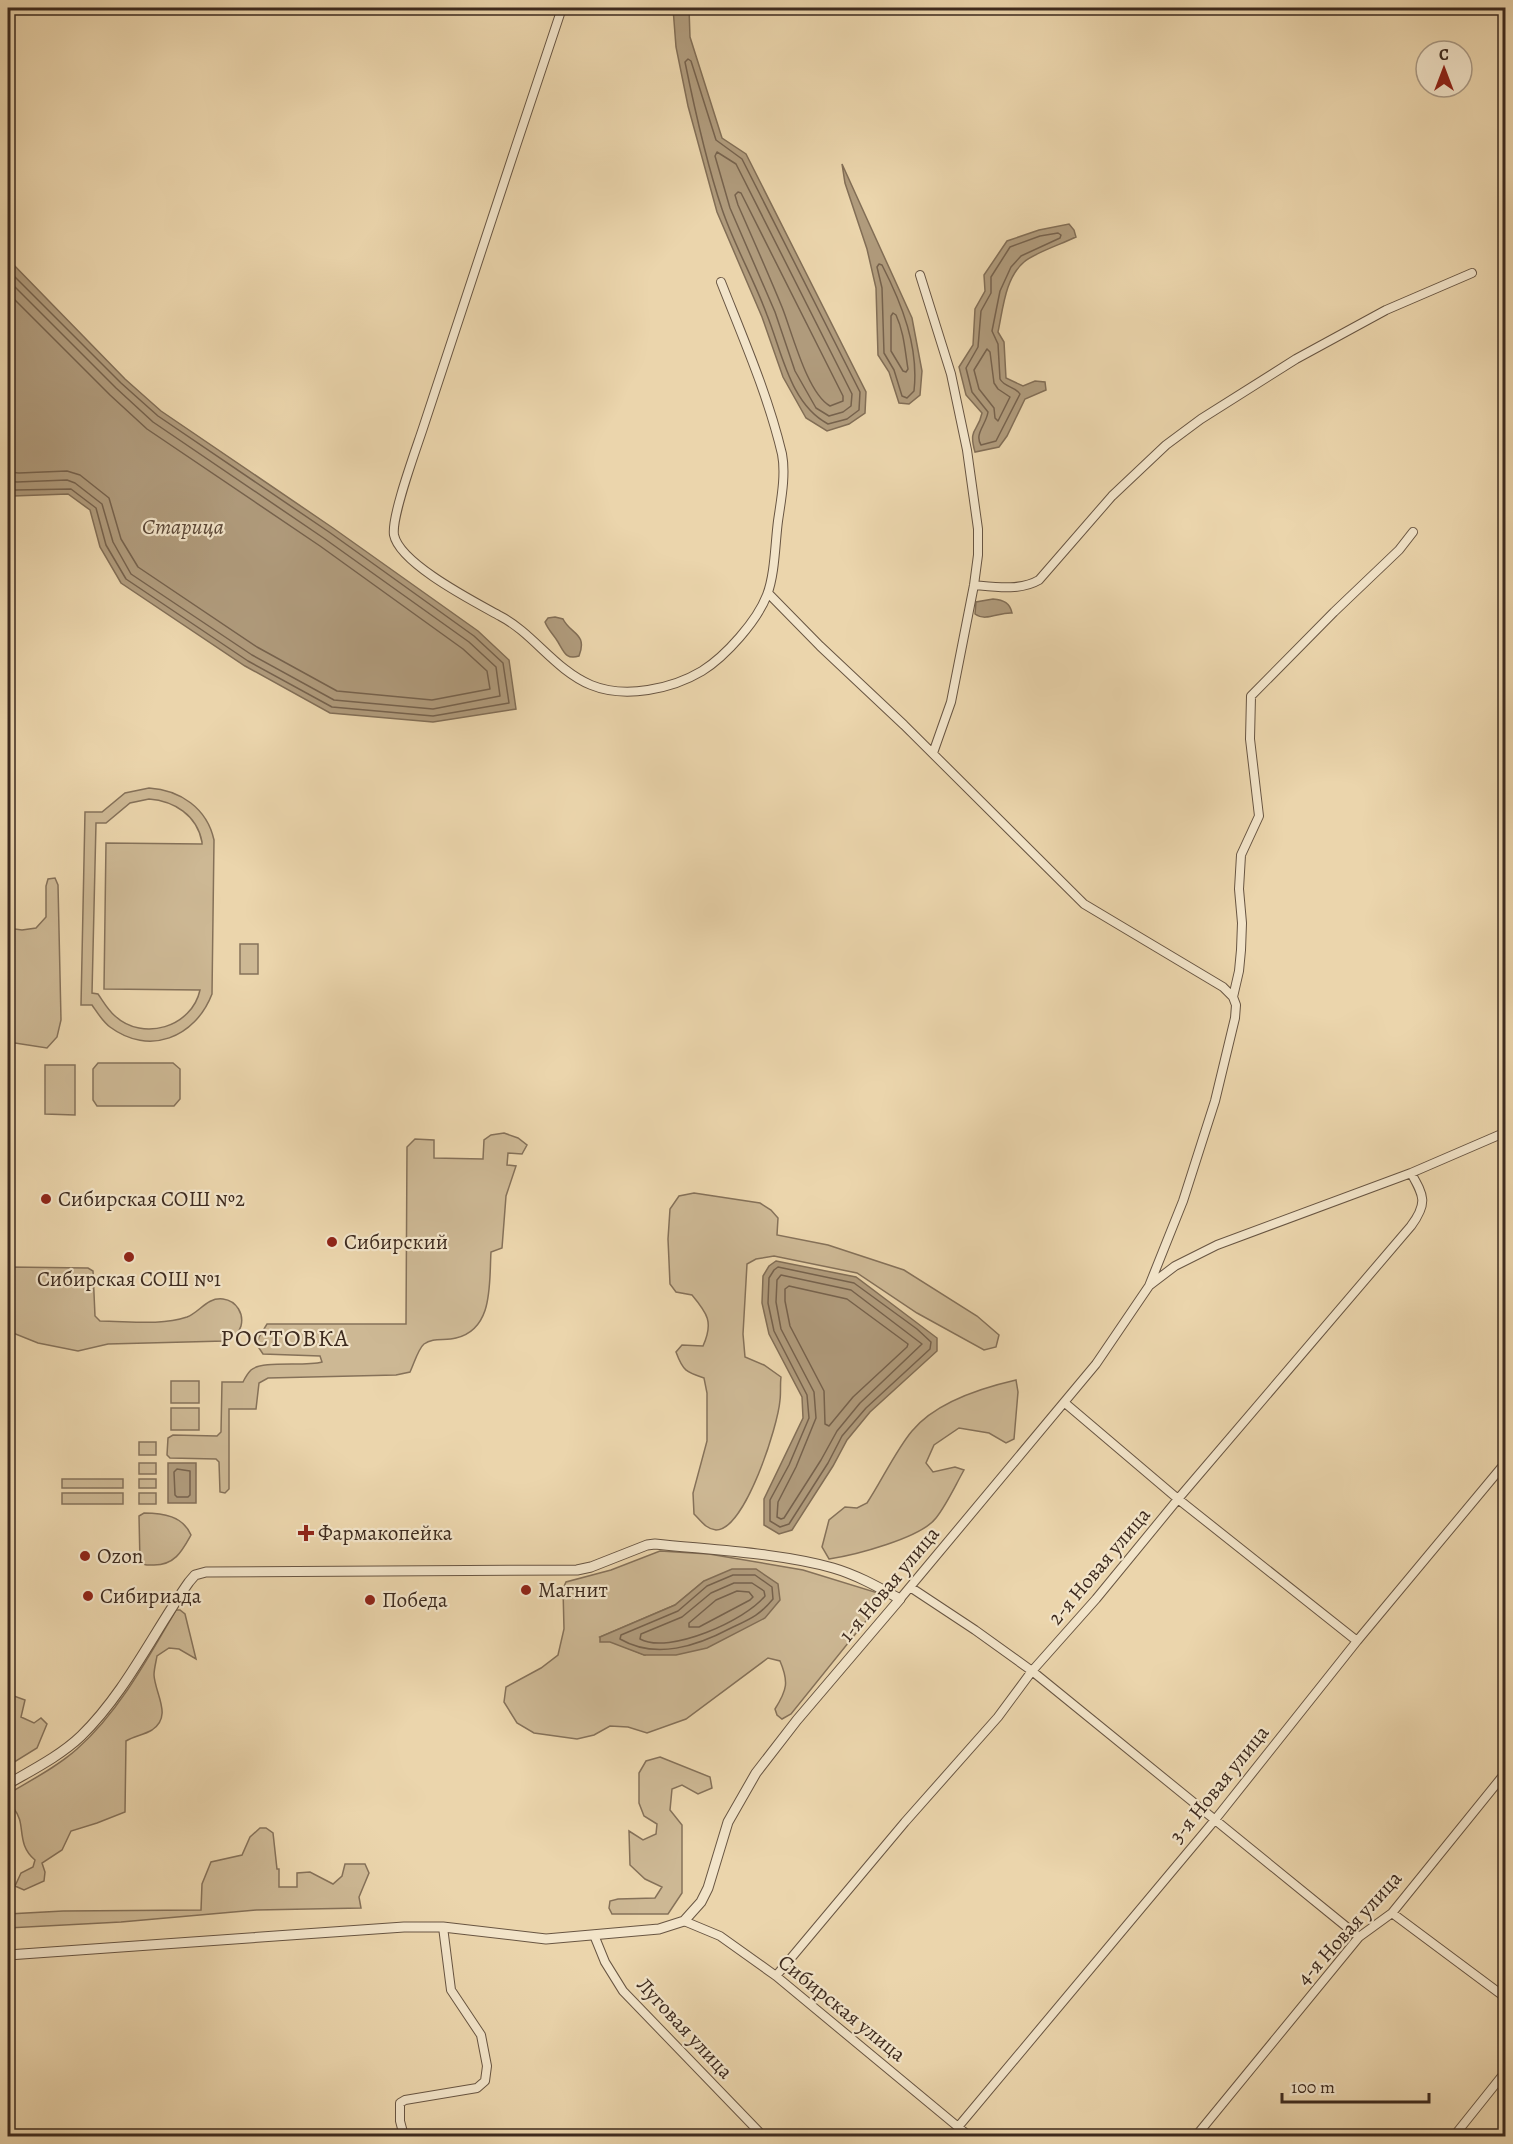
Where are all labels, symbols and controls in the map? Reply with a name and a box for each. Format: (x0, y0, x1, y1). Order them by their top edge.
north arrow (1414, 39, 1474, 99)
text: С (1439, 44, 1449, 66)
water label: Старица (142, 512, 224, 542)
place label: Сибирская СОШ №2 (58, 1185, 245, 1213)
marker: Сибирская СОШ №2 (39, 1192, 53, 1206)
place label: Сибирский (344, 1228, 448, 1256)
marker: Сибирский (325, 1235, 339, 1249)
marker: Сибирская СОШ №1 (122, 1250, 136, 1264)
place label: Сибирская СОШ №1 (37, 1265, 221, 1293)
district label: РОСТОВКА (220, 1322, 350, 1354)
street label: 2-я Новая улица (1042, 1501, 1157, 1631)
place label: Фармакопейка (318, 1519, 453, 1547)
street label: 1-я Новая улица (832, 1520, 946, 1648)
marker: Фармакопейка (299, 1526, 313, 1540)
place label: Ozon (97, 1542, 143, 1570)
marker: Ozon (78, 1549, 92, 1563)
place label: Магнит (538, 1576, 608, 1604)
place label: Сибириада (100, 1582, 202, 1610)
marker: Магнит (519, 1583, 533, 1597)
place label: Победа (382, 1586, 448, 1614)
marker: Сибириада (81, 1589, 95, 1603)
marker: Победа (363, 1593, 377, 1607)
street label: 3-я Новая улица (1163, 1719, 1275, 1849)
street label: 4-я Новая улица (1290, 1865, 1408, 1991)
street label: Сибирская улица (772, 1948, 912, 2068)
street label: Луговая улица (631, 1971, 740, 2085)
scale bar (1282, 2066, 1429, 2104)
text: 100 m (1291, 2075, 1335, 2099)

